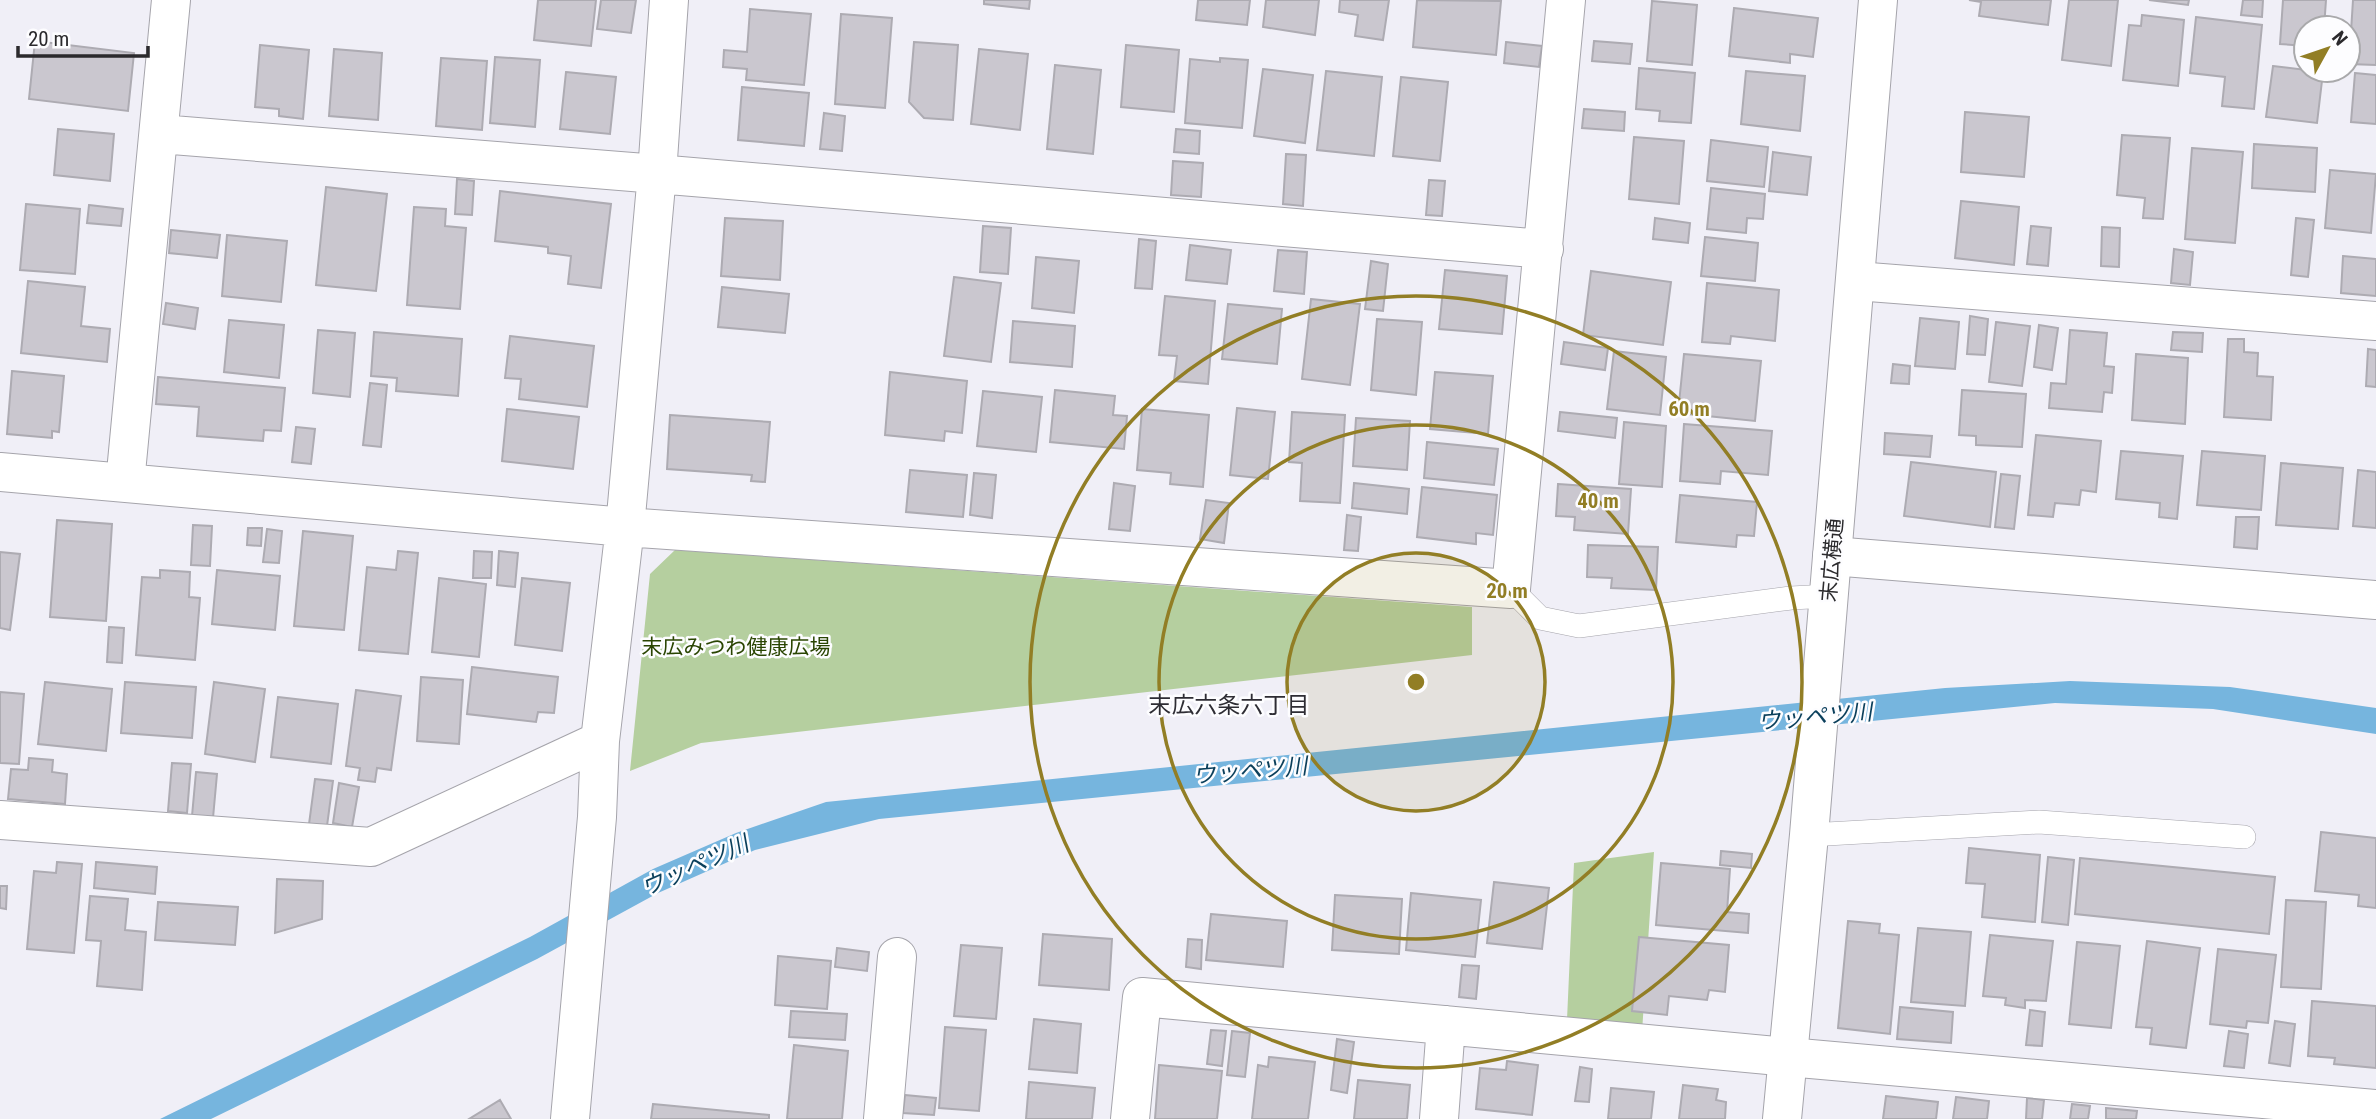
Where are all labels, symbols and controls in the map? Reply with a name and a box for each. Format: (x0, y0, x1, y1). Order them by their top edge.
scale bar (18, 14, 147, 58)
north arrow (2292, 14, 2362, 84)
text: 20 m (28, 27, 69, 51)
text: N (2327, 27, 2352, 50)
text: 60 m (1668, 397, 1710, 421)
text: 40 m (1577, 489, 1619, 513)
street label: 末広横通 (1816, 517, 1848, 603)
text: 20 m (1486, 579, 1528, 603)
park label: 末広みつわ健康広場 (642, 635, 831, 659)
centre of rings (1404, 670, 1428, 694)
district label: 末広六条六丁目 (1149, 692, 1310, 719)
water label: ウッペツ川 (1757, 698, 1876, 735)
water label: ウッペツ川 (1192, 752, 1311, 789)
water label: ウッペツ川 (637, 829, 756, 902)

